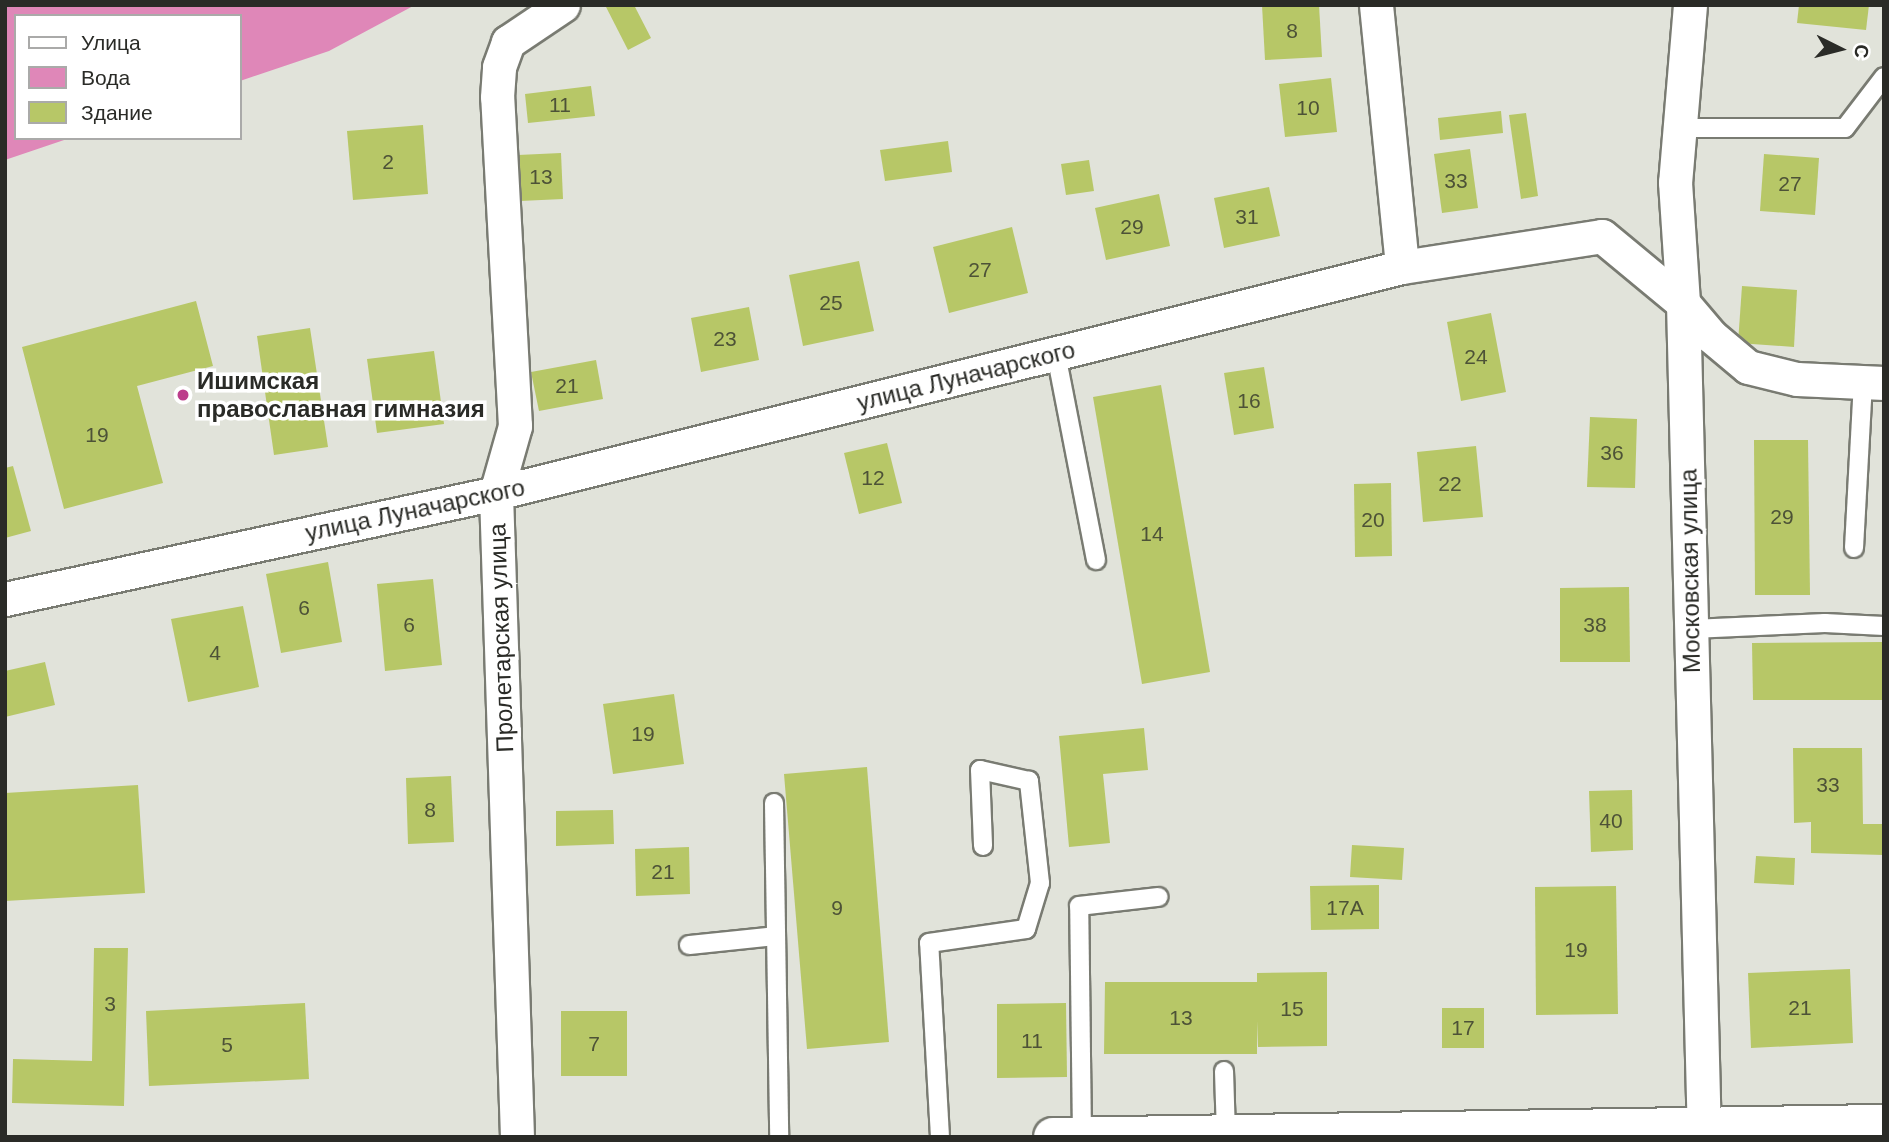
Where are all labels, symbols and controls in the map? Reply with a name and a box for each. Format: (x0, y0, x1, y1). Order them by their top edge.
legend (14, 14, 242, 140)
north arrow (1805, 14, 1875, 84)
house number: 8 (1286, 18, 1298, 44)
text: Улица (81, 31, 141, 54)
text: С (1850, 43, 1873, 59)
text: Вода (81, 66, 130, 89)
house number: 11 (549, 92, 571, 118)
house number: 10 (1296, 95, 1320, 121)
text: Здание (81, 101, 153, 124)
house number: 2 (382, 149, 394, 175)
house number: 13 (529, 164, 553, 190)
house number: 33 (1444, 168, 1468, 194)
house number: 27 (1778, 171, 1802, 197)
house number: 31 (1235, 204, 1259, 230)
house number: 29 (1120, 214, 1144, 240)
house number: 27 (968, 257, 992, 283)
house number: 25 (819, 290, 843, 316)
house number: 23 (713, 326, 737, 352)
street label: улица Луначарского (854, 335, 1078, 417)
house number: 24 (1464, 344, 1488, 370)
place label: Ишимская православная гимназия (197, 367, 485, 423)
house number: 21 (555, 373, 579, 399)
marker: Ишимская православная гимназия (175, 387, 191, 403)
house number: 16 (1237, 388, 1261, 414)
house number: 19 (85, 422, 109, 448)
house number: 36 (1600, 440, 1624, 466)
house number: 12 (861, 465, 885, 491)
street label: Московская улица (1674, 469, 1706, 673)
house number: 22 (1438, 471, 1462, 497)
street label: улица Луначарского (303, 473, 527, 547)
house number: 29 (1770, 504, 1794, 530)
house number: 20 (1361, 507, 1385, 533)
house number: 14 (1140, 521, 1164, 547)
street label: Пролетарская улица (483, 523, 519, 753)
house number: 6 (298, 595, 310, 621)
house number: 6 (403, 612, 415, 638)
house number: 38 (1583, 612, 1607, 638)
house number: 4 (209, 640, 221, 666)
house number: 19 (631, 721, 655, 747)
house number: 33 (1816, 772, 1840, 798)
house number: 8 (424, 797, 436, 823)
house number: 40 (1599, 808, 1623, 834)
house number: 21 (651, 859, 675, 885)
house number: 9 (831, 895, 843, 921)
house number: 17А (1326, 895, 1364, 921)
house number: 19 (1564, 937, 1588, 963)
house number: 3 (104, 991, 116, 1017)
house number: 21 (1788, 995, 1812, 1021)
house number: 15 (1280, 996, 1304, 1022)
house number: 13 (1169, 1005, 1193, 1031)
house number: 17 (1451, 1015, 1475, 1041)
house number: 11 (1021, 1028, 1043, 1054)
house number: 7 (588, 1031, 600, 1057)
house number: 5 (221, 1032, 233, 1058)

